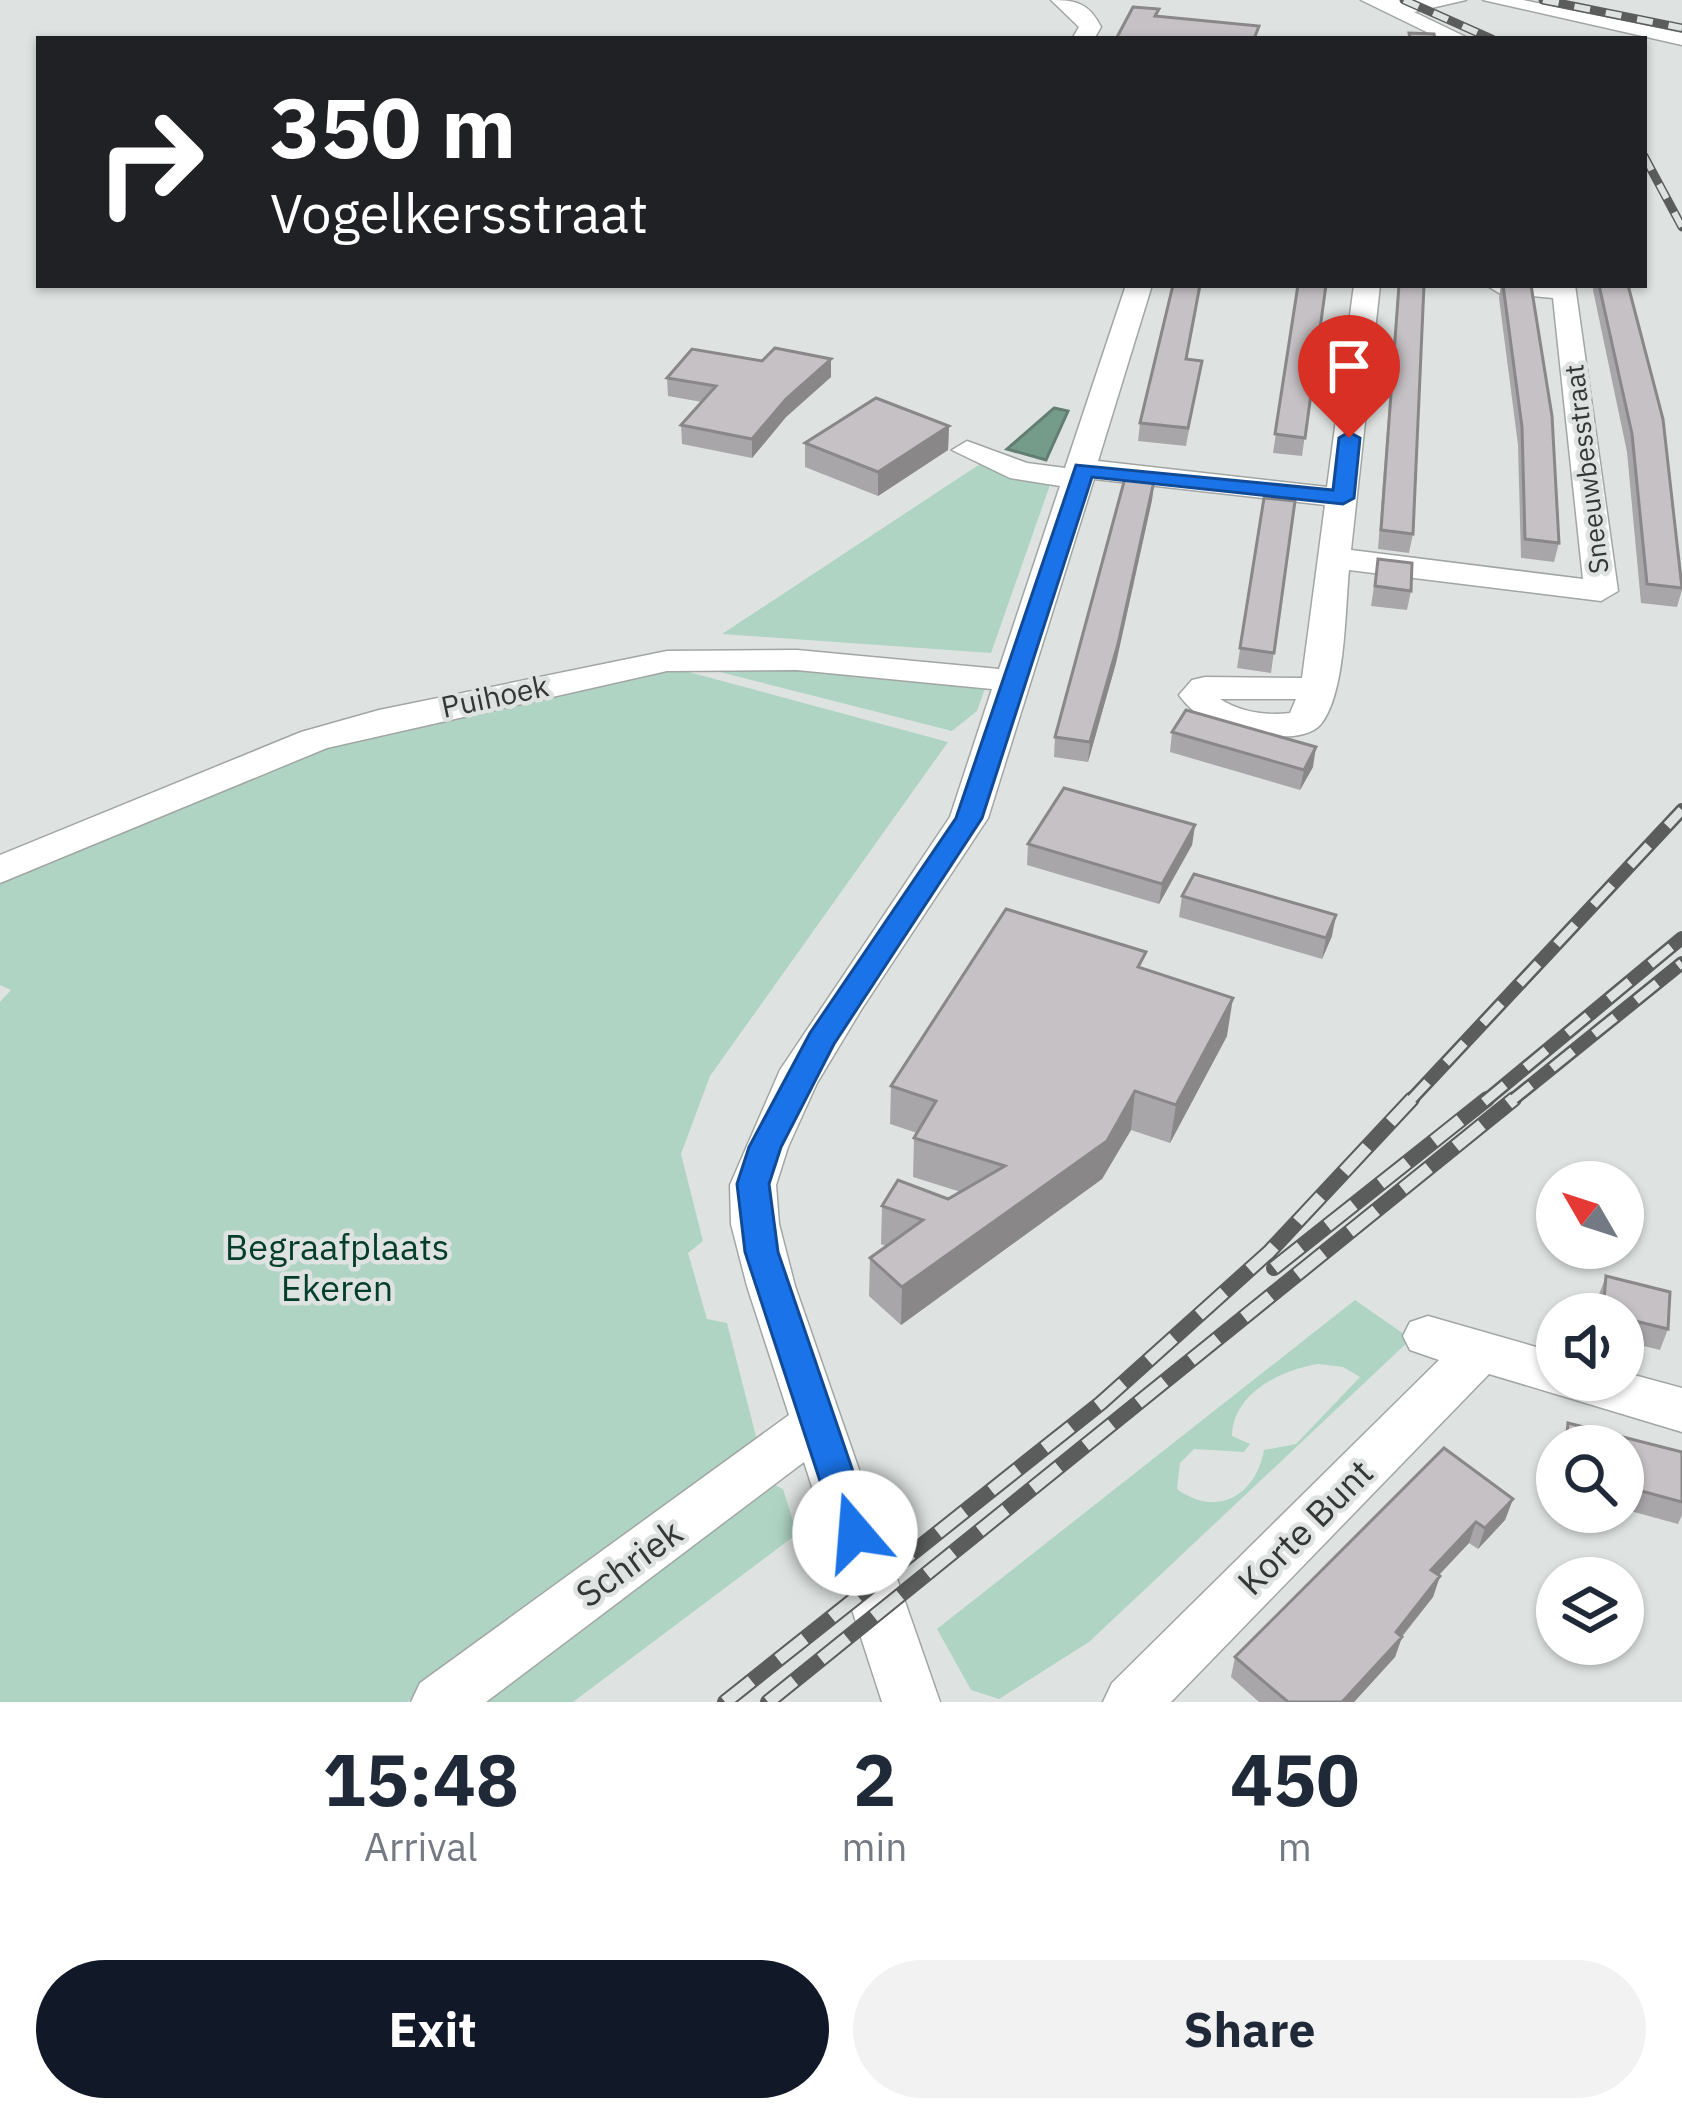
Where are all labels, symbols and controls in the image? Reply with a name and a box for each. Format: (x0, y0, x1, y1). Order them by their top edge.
text: 350 m (270, 72, 516, 181)
icon: right (72, 84, 228, 240)
text: Vogelkersstraat (270, 178, 648, 248)
pin (1298, 315, 1400, 438)
icon: arrive (1316, 333, 1382, 399)
street label: Sneeuwbesstraat (1555, 362, 1616, 576)
street label: Puihoek (437, 665, 552, 726)
north arrow (1536, 1161, 1644, 1269)
map controls (1536, 1161, 1644, 1665)
park label: Begraafplaats Ekeren (225, 1223, 449, 1311)
button: sound (1536, 1293, 1644, 1401)
button: search (1536, 1425, 1644, 1533)
street label: Korte Bunt (1227, 1449, 1383, 1605)
position arrow (792, 1470, 918, 1596)
street label: Schriek (566, 1508, 691, 1617)
button: layers (1536, 1557, 1644, 1665)
text: 15:48 (322, 1732, 519, 1826)
text: 2 (853, 1732, 896, 1826)
text: 450 (1230, 1732, 1360, 1826)
text: Arrival (364, 1821, 478, 1872)
text: min (842, 1821, 907, 1872)
text: m (1278, 1821, 1312, 1872)
button: Exit (36, 1960, 829, 2098)
button: Share (853, 1960, 1646, 2098)

